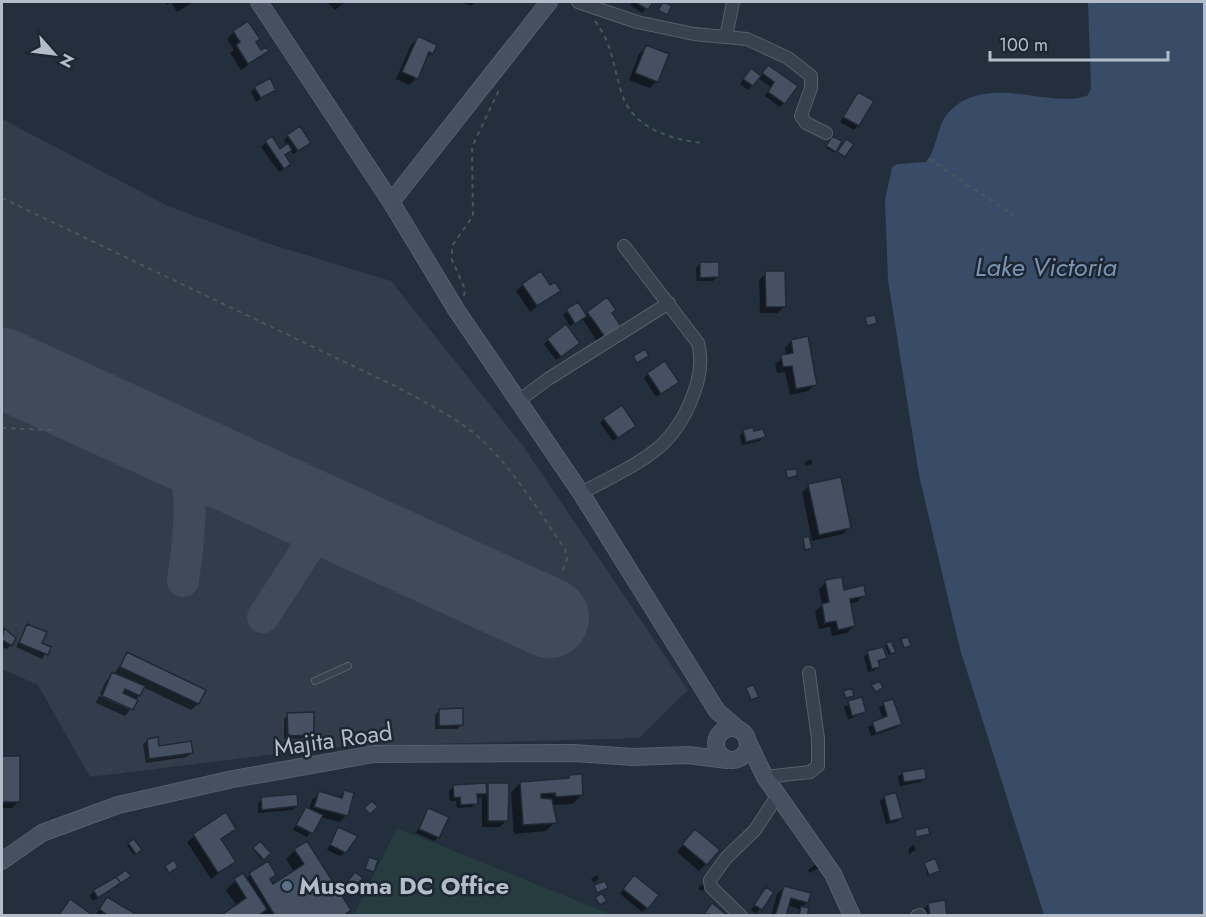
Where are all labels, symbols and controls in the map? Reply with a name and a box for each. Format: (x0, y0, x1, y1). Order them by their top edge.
north arrow (24, 24, 84, 84)
scale bar (990, 24, 1168, 62)
text: 100 m (999, 32, 1048, 58)
text: N (54, 50, 80, 72)
water label: Lake Victoria (975, 248, 1118, 286)
street label: Majita Road (271, 714, 395, 765)
place label: Musoma DC Office (299, 868, 509, 903)
marker: Musoma DC Office (280, 879, 294, 893)

